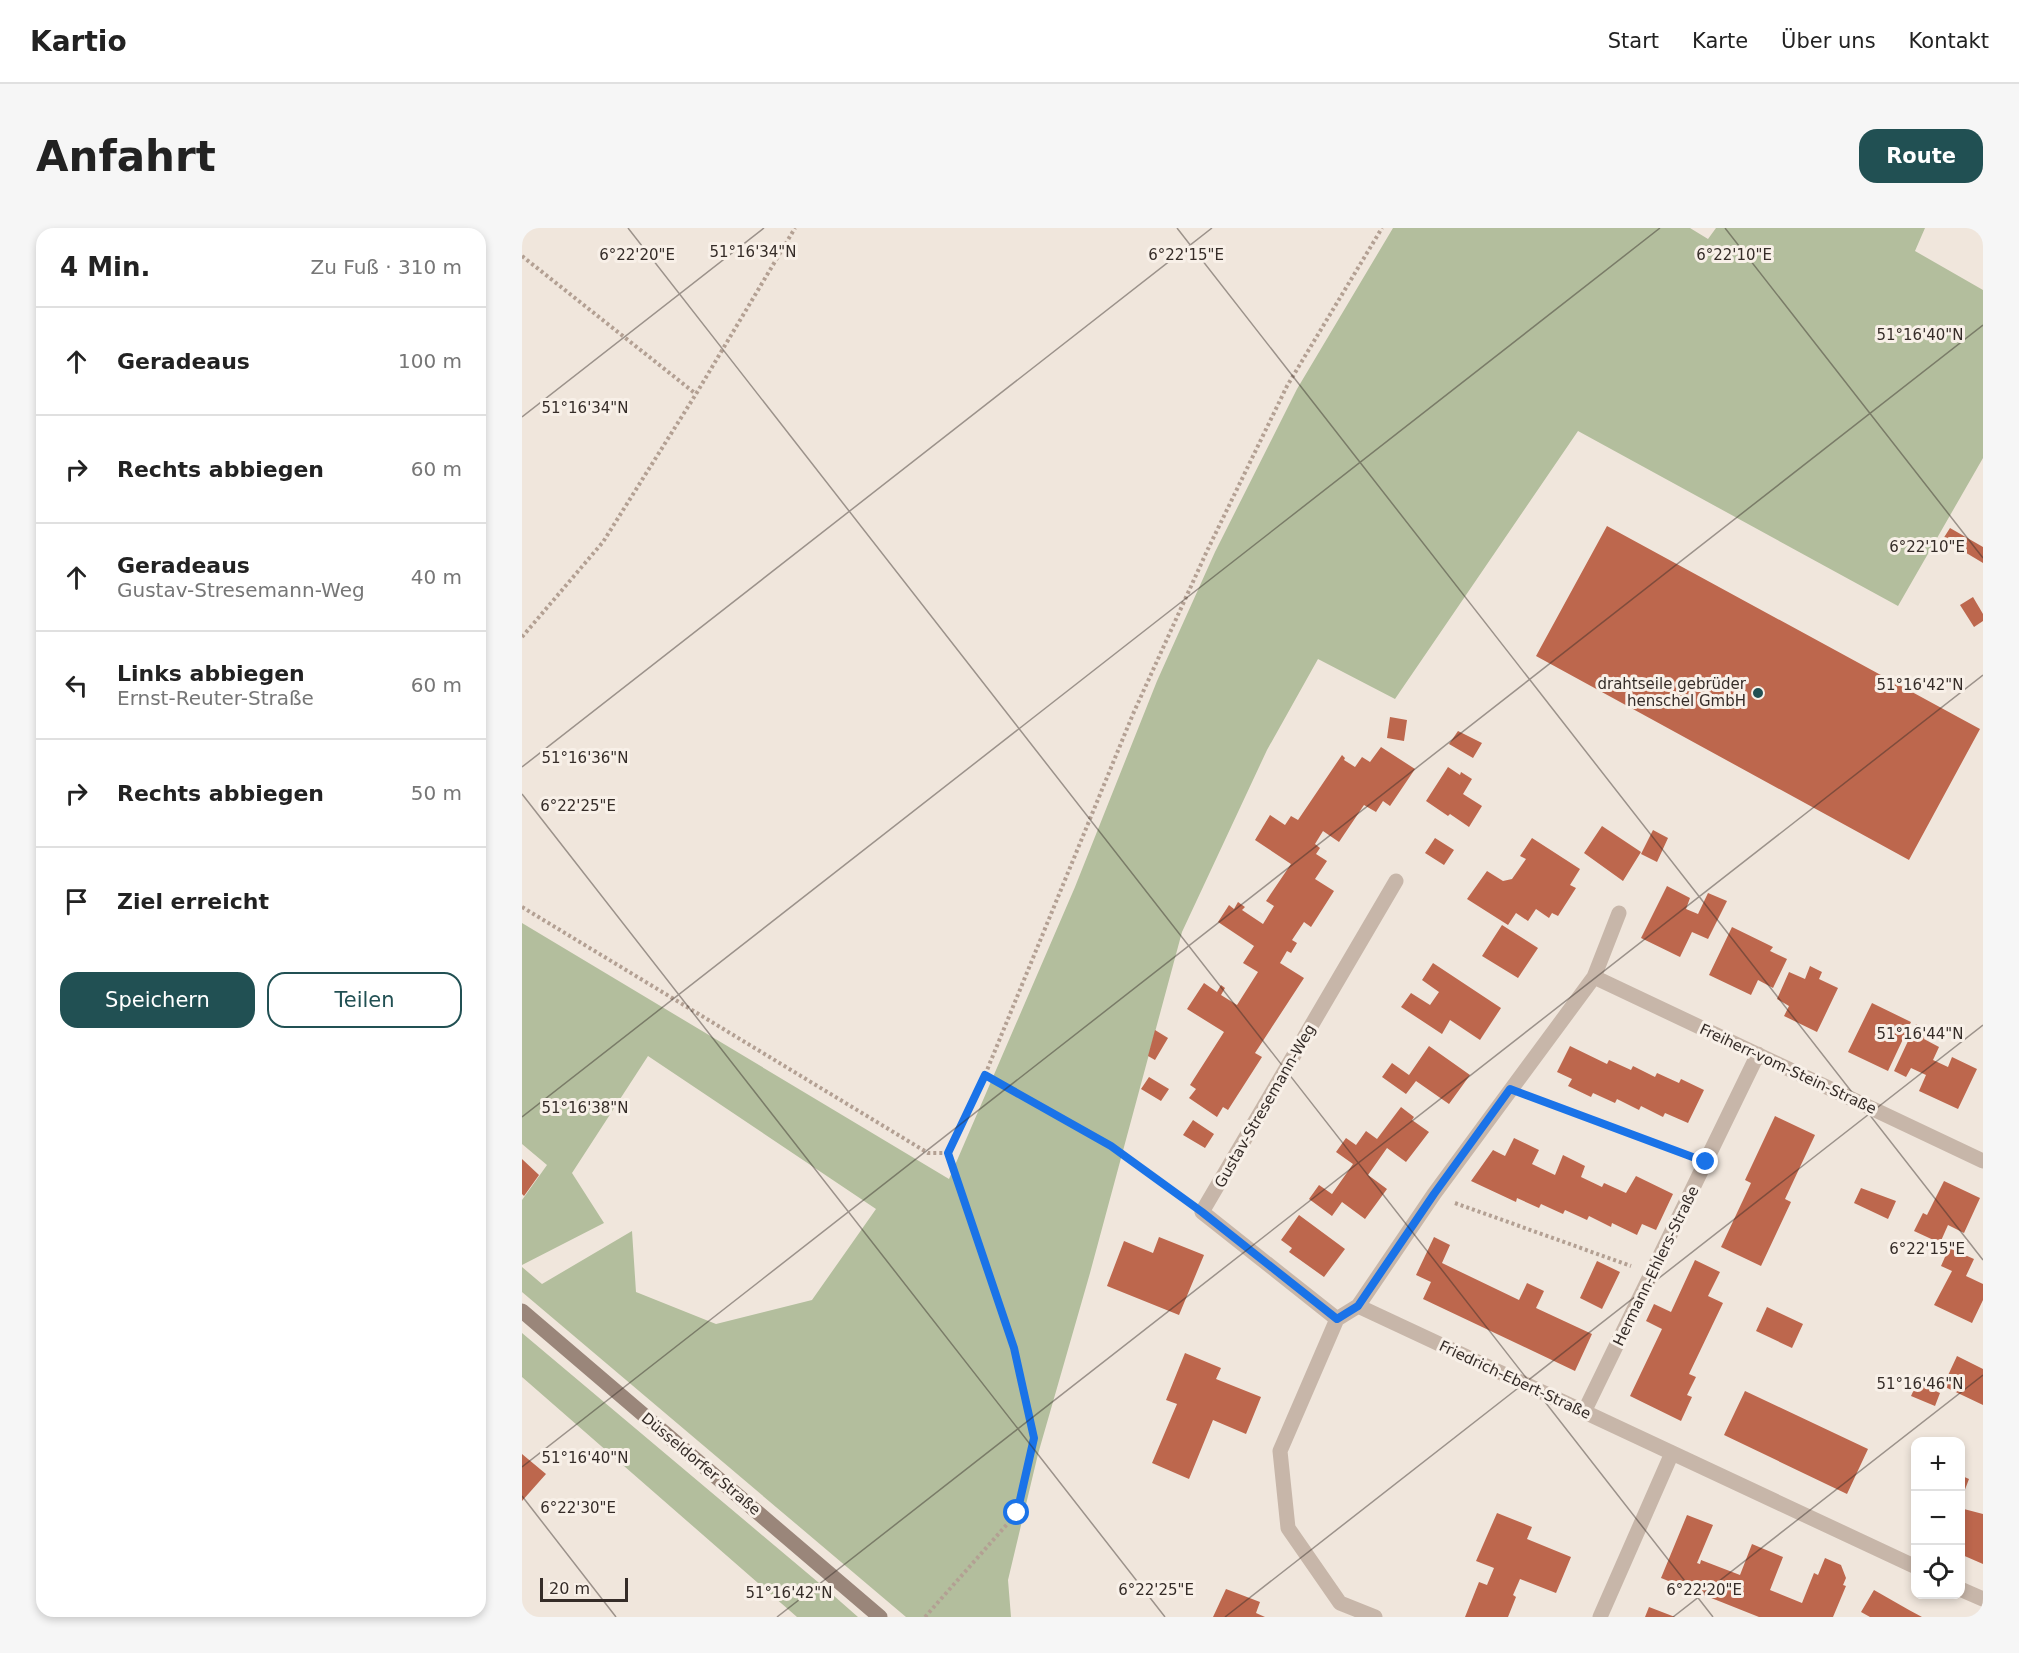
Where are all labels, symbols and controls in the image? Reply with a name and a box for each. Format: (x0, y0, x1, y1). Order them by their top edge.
text: Kartio (30, 25, 127, 58)
text: Start (1608, 29, 1659, 53)
text: Karte (1692, 29, 1748, 53)
text: Über uns (1781, 29, 1876, 53)
text: Kontakt (1909, 29, 1989, 53)
button: Route (1859, 129, 1983, 183)
text: Anfahrt (36, 132, 216, 181)
text: 51°16'34"N (709, 243, 797, 261)
text: 6°22'20"E (599, 246, 675, 264)
text: 6°22'15"E (1148, 246, 1224, 264)
text: 6°22'10"E (1696, 246, 1772, 264)
text: 4 Min. (60, 252, 150, 282)
text: Zu Fuß · 310 m (310, 255, 462, 279)
text: 51°16'40"N (1876, 326, 1964, 344)
icon: ahead (60, 345, 93, 378)
text: Geradeaus (117, 349, 250, 374)
text: 100 m (398, 349, 462, 373)
text: 51°16'34"N (541, 399, 629, 417)
icon: right (60, 453, 93, 486)
text: Rechts abbiegen (117, 457, 324, 482)
text: 60 m (411, 457, 462, 481)
text: 6°22'10"E (1889, 538, 1965, 556)
text: Geradeaus (117, 553, 250, 578)
icon: ahead (60, 561, 93, 594)
text: 40 m (411, 565, 462, 589)
text: Gustav-Stresemann-Weg (117, 578, 365, 602)
text: Links abbiegen (117, 661, 305, 686)
icon: left (60, 669, 93, 702)
text: 60 m (411, 673, 462, 697)
place label: drahtseile gebrüder henschel GmbH (1597, 675, 1747, 710)
text: 51°16'42"N (1876, 676, 1964, 694)
text: Ernst-Reuter-Straße (117, 686, 314, 710)
marker: drahtseile gebrüder henschel GmbH (1751, 686, 1765, 700)
text: 51°16'36"N (541, 749, 629, 767)
icon: right (60, 777, 93, 810)
text: Rechts abbiegen (117, 781, 324, 806)
text: 50 m (411, 781, 462, 805)
text: 6°22'25"E (540, 797, 616, 815)
icon: arrive (60, 885, 93, 918)
text: Ziel erreicht (117, 889, 269, 914)
button: Speichern (60, 972, 255, 1028)
button: Teilen (267, 972, 462, 1028)
street label: Freiherr-vom-Stein-Straße (1697, 1020, 1879, 1118)
street label: Gustav-Stresemann-Weg (1211, 1021, 1319, 1191)
text: 51°16'44"N (1876, 1025, 1964, 1043)
text: 51°16'38"N (541, 1099, 629, 1117)
route end (1692, 1148, 1718, 1174)
street label: Hermann-Ehlers-Straße (1609, 1183, 1703, 1349)
text: 6°22'15"E (1889, 1240, 1965, 1258)
street label: Friedrich-Ebert-Straße (1436, 1337, 1594, 1423)
text: 51°16'46"N (1876, 1375, 1964, 1393)
street label: Düsseldorfer Straße (638, 1409, 764, 1519)
map controls (1911, 1437, 1965, 1599)
button: + (1911, 1437, 1965, 1491)
text: 51°16'40"N (541, 1449, 629, 1467)
button: − (1911, 1491, 1965, 1545)
text: 6°22'30"E (540, 1499, 616, 1517)
route start (1003, 1499, 1029, 1525)
button: locate (1911, 1545, 1965, 1599)
scale bar (540, 1575, 628, 1602)
text: 20 m (549, 1579, 590, 1598)
text: 6°22'25"E (1118, 1581, 1194, 1599)
text: 6°22'20"E (1666, 1581, 1742, 1599)
text: 51°16'42"N (745, 1584, 833, 1602)

